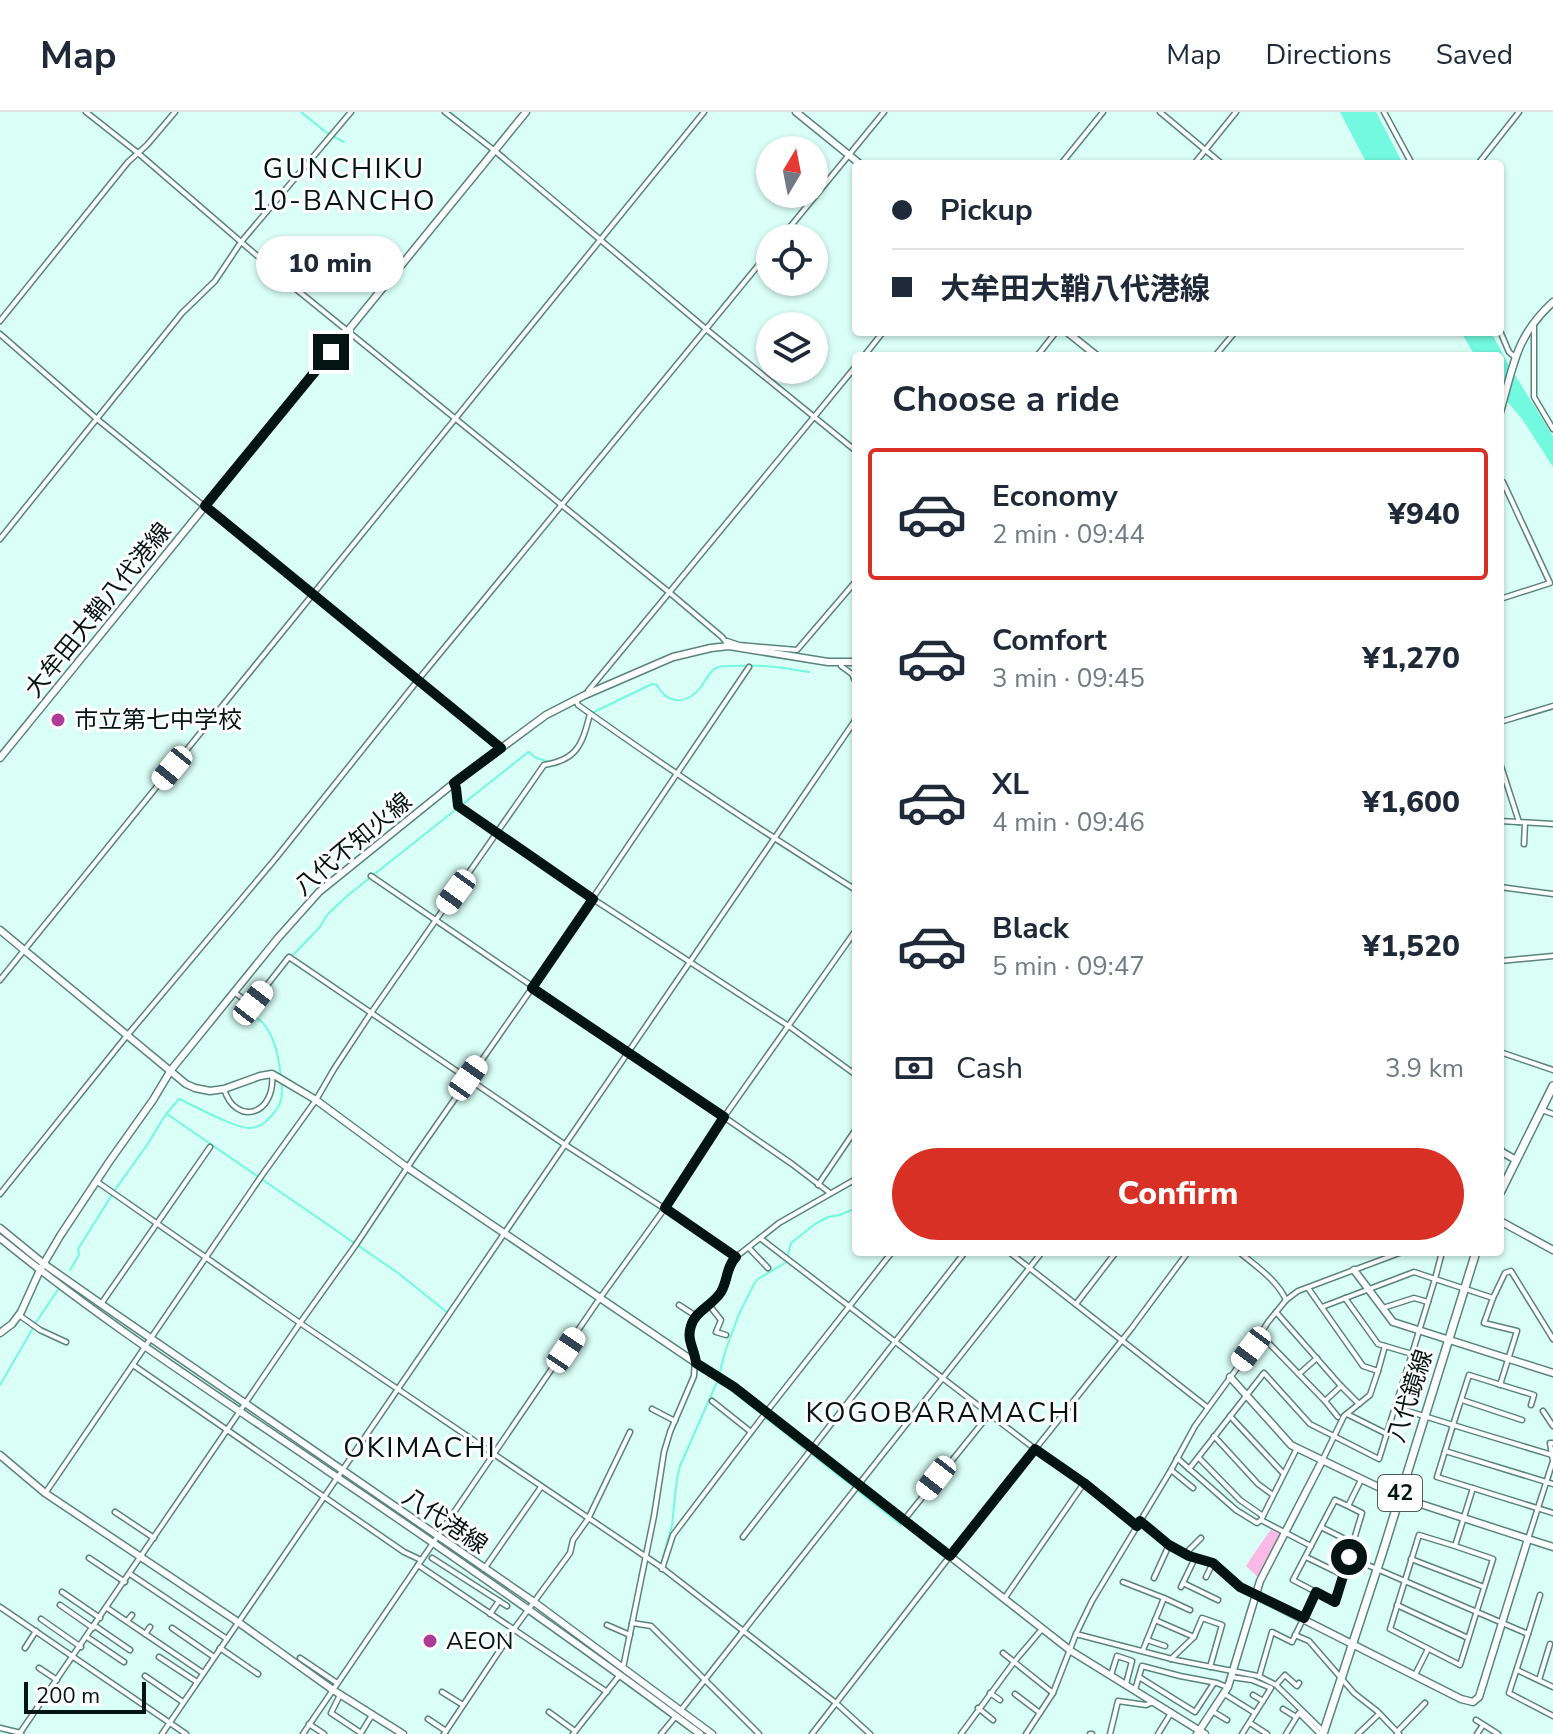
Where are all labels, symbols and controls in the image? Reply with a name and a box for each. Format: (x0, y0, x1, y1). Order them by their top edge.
text: Map (40, 30, 117, 81)
text: Map (1166, 36, 1221, 74)
text: Directions (1265, 36, 1392, 74)
text: Saved (1436, 36, 1513, 74)
north arrow (756, 136, 828, 208)
map controls (756, 136, 828, 384)
district label: GUNCHIKU 10-BANCHO (252, 150, 436, 220)
text: Pickup (940, 190, 1033, 231)
button: locate (756, 224, 828, 296)
callout: 10 min (257, 236, 405, 292)
text: 10 min (288, 246, 372, 281)
text: 大牟田大鞘八代港線 (940, 269, 1210, 310)
button: layers (756, 312, 828, 384)
route end (313, 334, 349, 370)
text: Choose a ride (892, 375, 1120, 424)
text: Economy (992, 476, 1118, 517)
icon: car (896, 478, 968, 550)
text: ¥940 (1388, 494, 1460, 535)
street label: 大牟田大鞘八代港線 (18, 516, 178, 704)
text: 2 min · 09:44 (992, 517, 1145, 552)
text: Comfort (992, 620, 1107, 661)
icon: car (896, 622, 968, 694)
text: ¥1,270 (1362, 638, 1460, 679)
text: 3 min · 09:45 (992, 661, 1145, 696)
place label: 市立第七中学校 (74, 704, 242, 736)
marker: 市立第七中学校 (49, 711, 67, 729)
car (148, 742, 196, 794)
text: XL (992, 764, 1029, 805)
icon: car (896, 766, 968, 838)
text: ¥1,600 (1362, 782, 1460, 823)
street label: 八代不知火線 (288, 785, 418, 903)
text: 4 min · 09:46 (992, 805, 1145, 840)
car (432, 866, 480, 918)
text: Black (992, 908, 1069, 949)
icon: car (896, 910, 968, 982)
text: ¥1,520 (1362, 926, 1460, 967)
text: 5 min · 09:47 (992, 949, 1145, 984)
car (229, 977, 277, 1029)
icon: cash (892, 1046, 936, 1090)
text: Cash (956, 1048, 1023, 1089)
car (444, 1051, 492, 1105)
text: 3.9 km (1385, 1051, 1464, 1086)
button: Confirm (892, 1148, 1464, 1240)
car (543, 1323, 589, 1377)
car (1227, 1323, 1275, 1375)
street label: 八代鏡線 (1380, 1345, 1440, 1447)
district label: KOGOBARAMACHI (805, 1394, 1081, 1432)
district label: OKIMACHI (343, 1429, 497, 1467)
car (912, 1452, 960, 1504)
road number: 42 (1378, 1475, 1422, 1511)
street label: 八代港線 (396, 1481, 494, 1561)
route start (1331, 1539, 1367, 1575)
place label: AEON (446, 1625, 514, 1657)
marker: AEON (421, 1632, 439, 1650)
scale bar (24, 1678, 146, 1714)
text: 200 m (36, 1681, 100, 1711)

